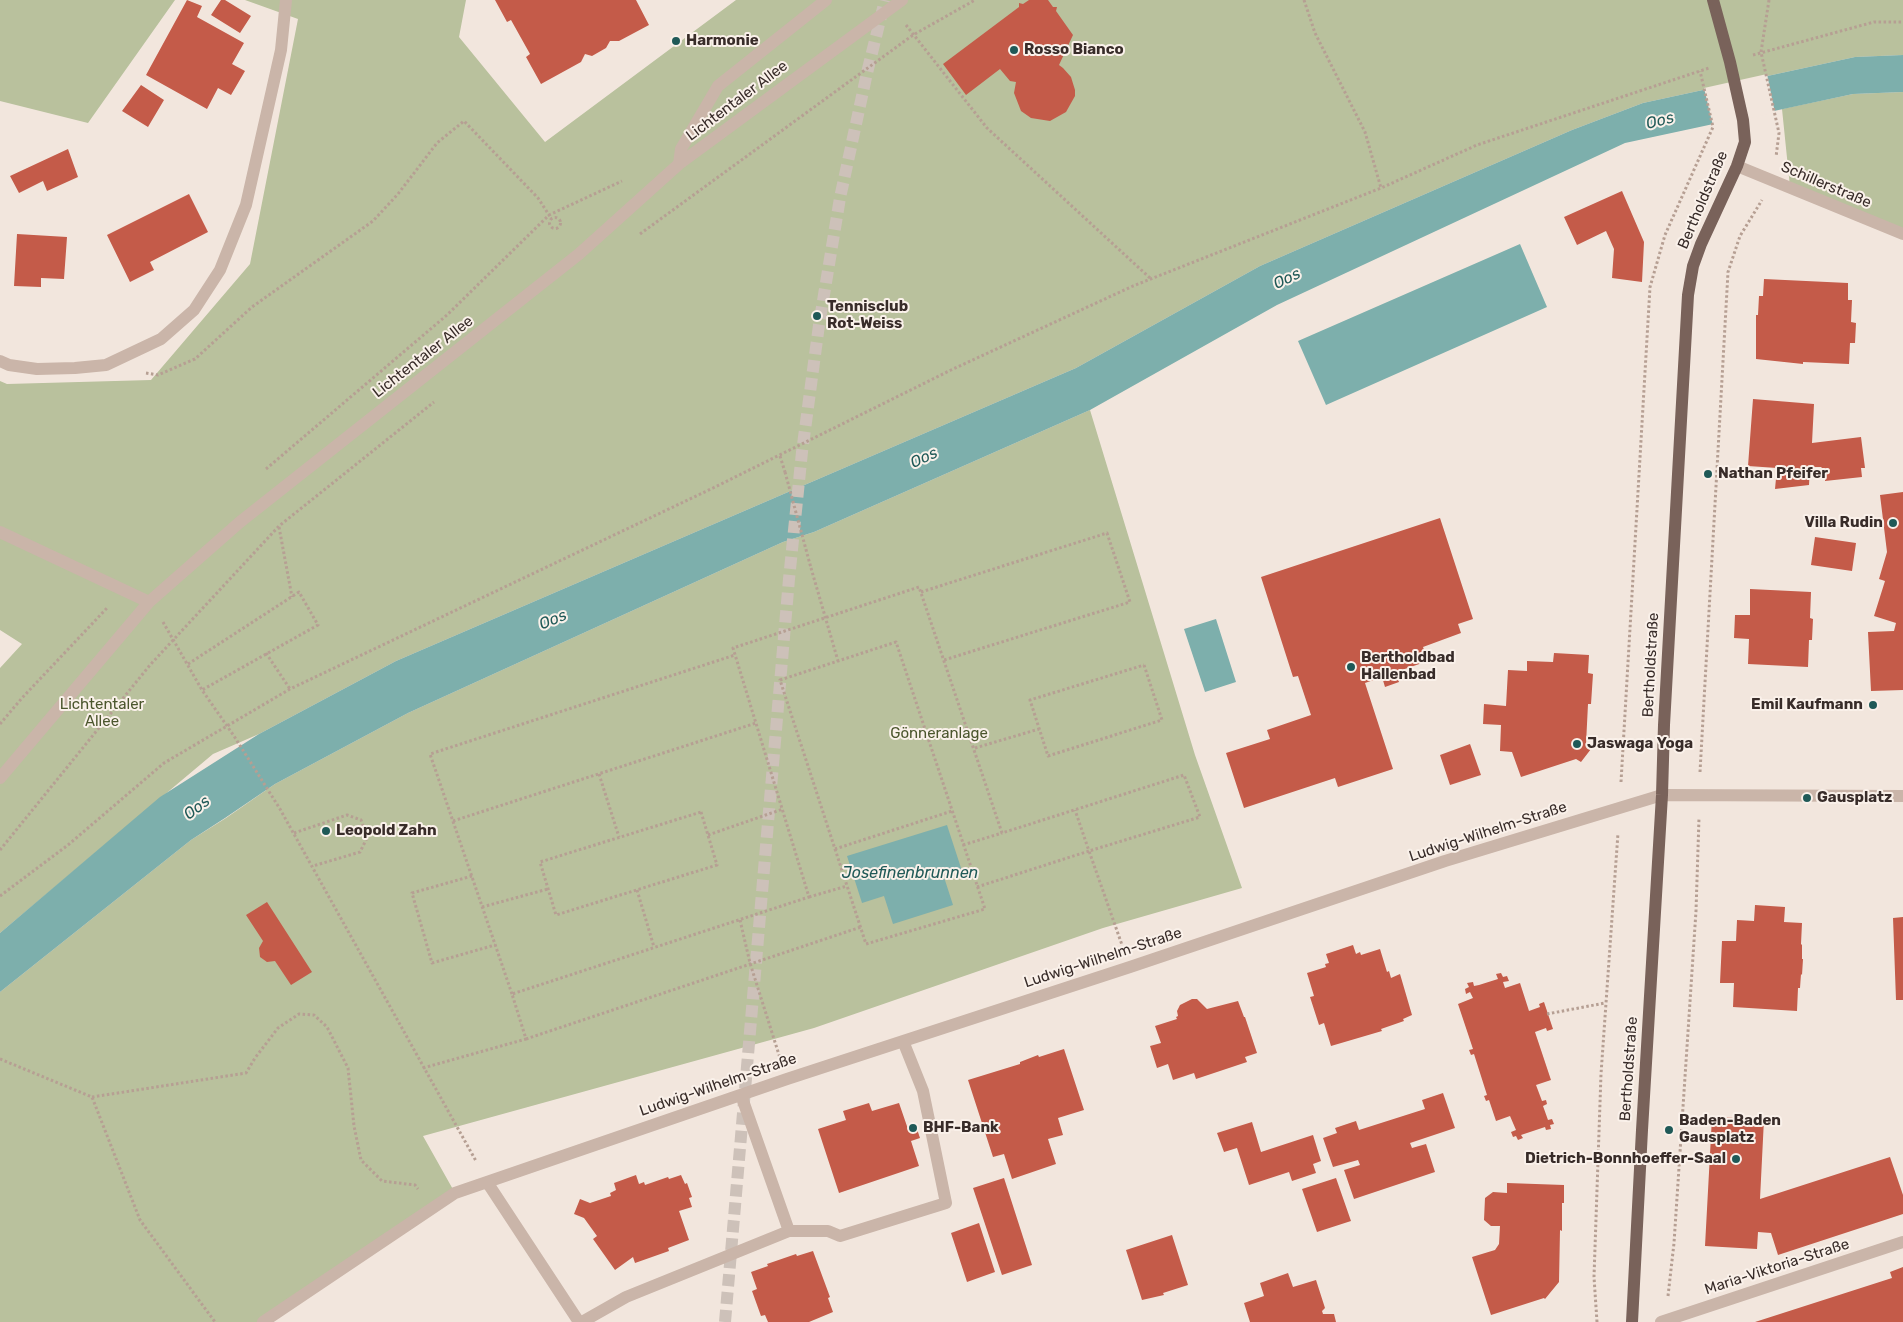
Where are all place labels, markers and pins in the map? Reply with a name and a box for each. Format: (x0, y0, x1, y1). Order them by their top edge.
place label: Harmonie (686, 32, 759, 50)
marker: Harmonie (670, 35, 682, 47)
place label: Rosso Bianco (1024, 41, 1124, 59)
marker: Rosso Bianco (1008, 44, 1020, 56)
place label: Tennisclub Rot-Weiss (827, 298, 908, 333)
marker: Tennisclub Rot-Weiss (811, 310, 823, 322)
place label: Nathan Pfeifer (1718, 465, 1828, 483)
marker: Nathan Pfeifer (1702, 468, 1714, 480)
place label: Villa Rudin (1804, 514, 1883, 532)
marker: Villa Rudin (1887, 517, 1899, 529)
place label: Bertholdbad Hallenbad (1361, 649, 1455, 684)
marker: Bertholdbad Hallenbad (1345, 661, 1357, 673)
place label: Emil Kaufmann (1751, 696, 1863, 714)
marker: Emil Kaufmann (1867, 699, 1879, 711)
place label: Jaswaga Yoga (1587, 735, 1693, 753)
marker: Jaswaga Yoga (1571, 738, 1583, 750)
place label: Gausplatz (1817, 789, 1892, 807)
marker: Gausplatz (1801, 792, 1813, 804)
place label: Leopold Zahn (336, 822, 437, 840)
marker: Leopold Zahn (320, 825, 332, 837)
place label: Baden-Baden Gausplatz (1679, 1112, 1781, 1147)
place label: BHF-Bank (923, 1119, 999, 1137)
marker: BHF-Bank (907, 1122, 919, 1134)
marker: Baden-Baden Gausplatz (1663, 1124, 1675, 1136)
place label: Dietrich-Bonnhoeffer-Saal (1525, 1150, 1726, 1168)
marker: Dietrich-Bonnhoeffer-Saal (1730, 1153, 1742, 1165)

